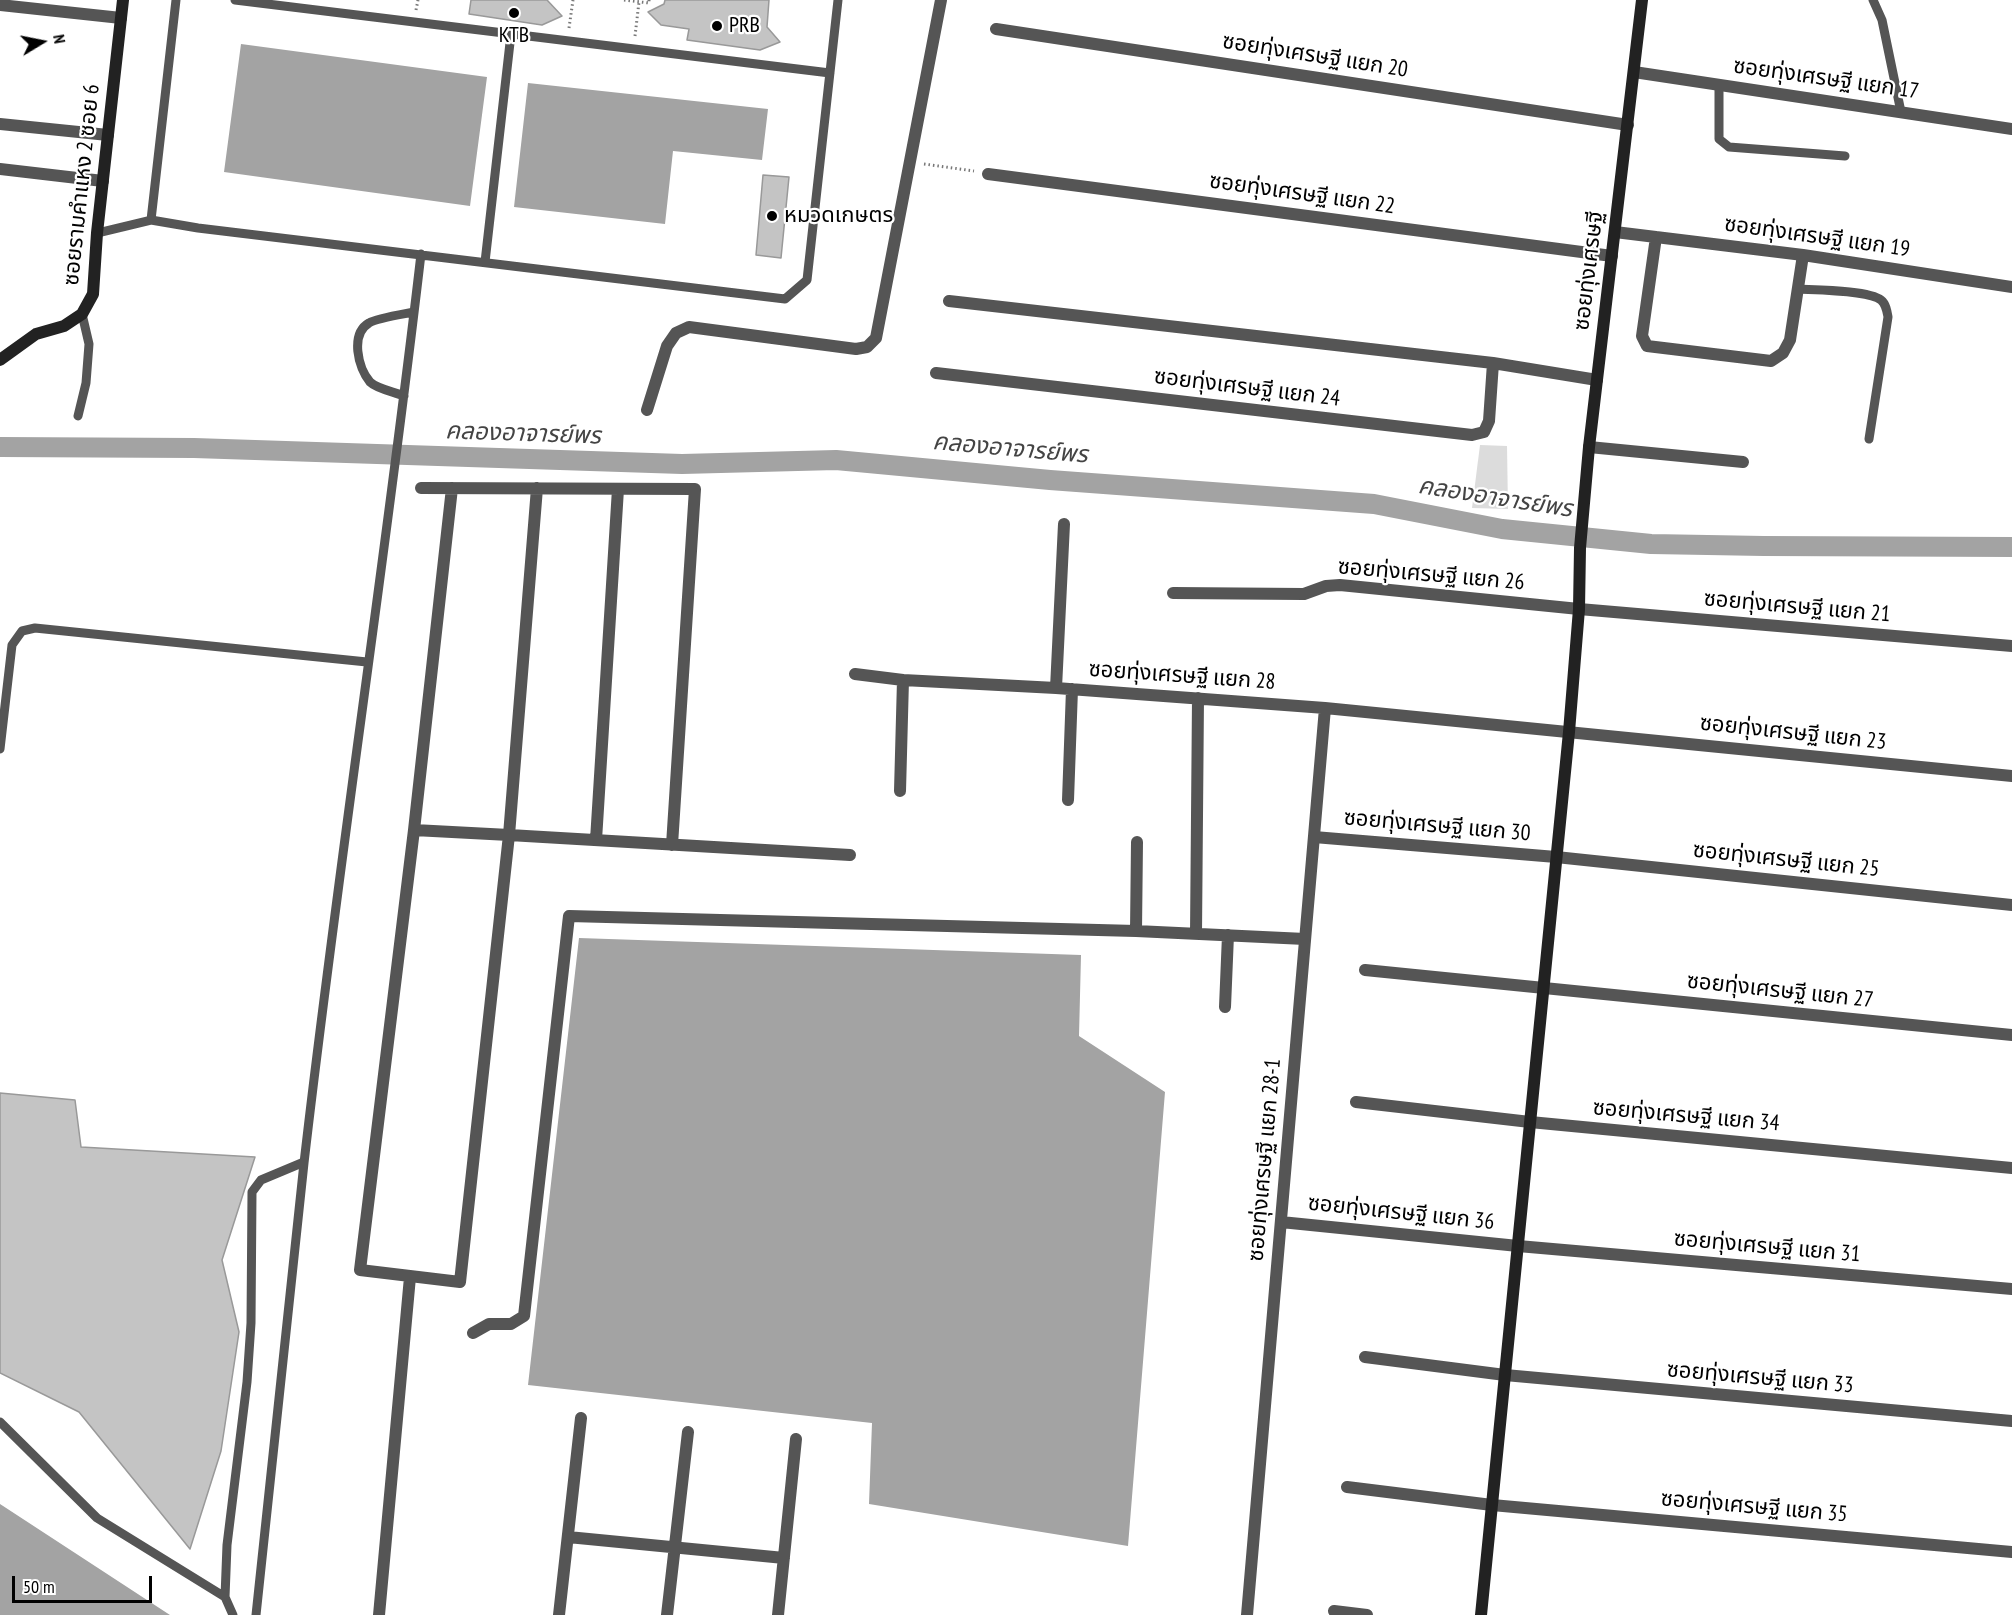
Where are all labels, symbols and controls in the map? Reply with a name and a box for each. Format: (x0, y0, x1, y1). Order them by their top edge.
marker: KTB (507, 6, 521, 20)
north arrow (12, 12, 72, 72)
place label: PRB (729, 13, 760, 39)
marker: PRB (710, 19, 724, 33)
place label: KTB (499, 23, 529, 49)
street label: ซอยทุ่งเศรษฐี แยก 20 (1220, 28, 1410, 84)
text: N (49, 33, 70, 45)
street label: ซอยทุ่งเศรษฐี แยก 17 (1731, 53, 1921, 105)
street label: ซอยรามคำแหง 2 ซอย 6 (58, 83, 106, 287)
street label: ซอยทุ่งเศรษฐี แยก 22 (1207, 168, 1397, 220)
place label: หมวดเกษตร (784, 203, 893, 229)
marker: หมวดเกษตร (765, 209, 779, 223)
street label: ซอยทุ่งเศรษฐี (1569, 210, 1609, 332)
street label: ซอยทุ่งเศรษฐี แยก 19 (1722, 211, 1912, 263)
street label: ซอยทุ่งเศรษฐี แยก 24 (1152, 363, 1342, 413)
water label: คลองอาจารย์พร (445, 417, 601, 451)
water label: คลองอาจารย์พร (931, 428, 1089, 470)
water label: คลองอาจารย์พร (1416, 472, 1574, 524)
street label: ซอยทุ่งเศรษฐี แยก 26 (1337, 554, 1525, 596)
street label: ซอยทุ่งเศรษฐี แยก 21 (1703, 586, 1891, 628)
street label: ซอยทุ่งเศรษฐี แยก 28 (1088, 656, 1276, 696)
street label: ซอยทุ่งเศรษฐี แยก 23 (1698, 710, 1888, 756)
street label: ซอยทุ่งเศรษฐี แยก 30 (1343, 805, 1531, 847)
street label: ซอยทุ่งเศรษฐี แยก 25 (1691, 837, 1881, 883)
street label: ซอยทุ่งเศรษฐี แยก 27 (1685, 968, 1875, 1014)
street label: ซอยทุ่งเศรษฐี แยก 28-1 (1243, 1057, 1287, 1263)
street label: ซอยทุ่งเศรษฐี แยก 34 (1592, 1095, 1780, 1137)
street label: ซอยทุ่งเศรษฐี แยก 36 (1306, 1190, 1496, 1236)
street label: ซอยทุ่งเศรษฐี แยก 31 (1673, 1226, 1861, 1268)
street label: ซอยทุ่งเศรษฐี แยก 33 (1666, 1357, 1854, 1399)
street label: ซอยทุ่งเศรษฐี แยก 35 (1660, 1486, 1848, 1528)
scale bar (15, 1564, 154, 1602)
text: 50 m (23, 1575, 55, 1598)

